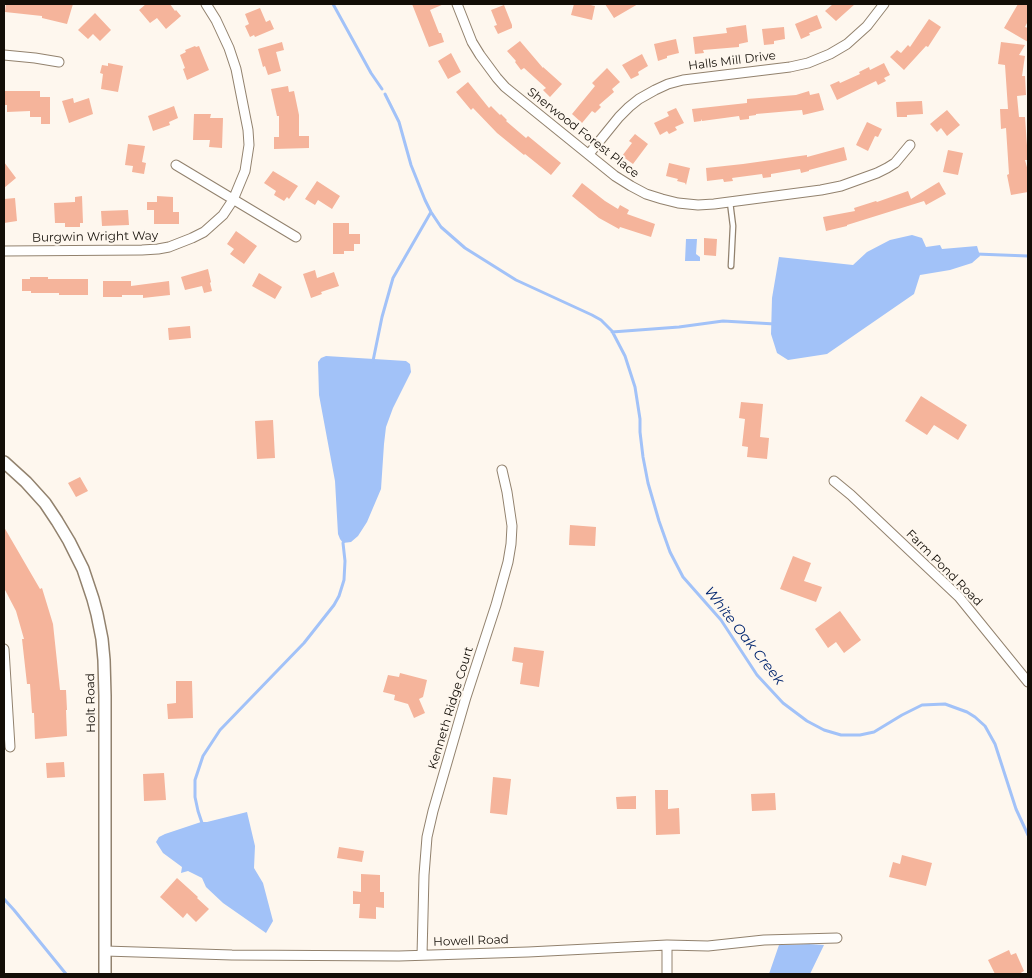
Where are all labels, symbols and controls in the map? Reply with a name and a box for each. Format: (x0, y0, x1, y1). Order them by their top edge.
street label: Halls Mill Drive (687, 48, 777, 74)
street label: Sherwood Forest Place (524, 85, 642, 181)
street label: Burgwin Wright Way (32, 229, 158, 245)
street label: Farm Pond Road (903, 527, 985, 609)
water label: White Oak Creek (701, 584, 787, 688)
street label: Kenneth Ridge Court (425, 645, 477, 771)
street label: Holt Road (83, 673, 99, 733)
street label: Howell Road (433, 932, 509, 950)

